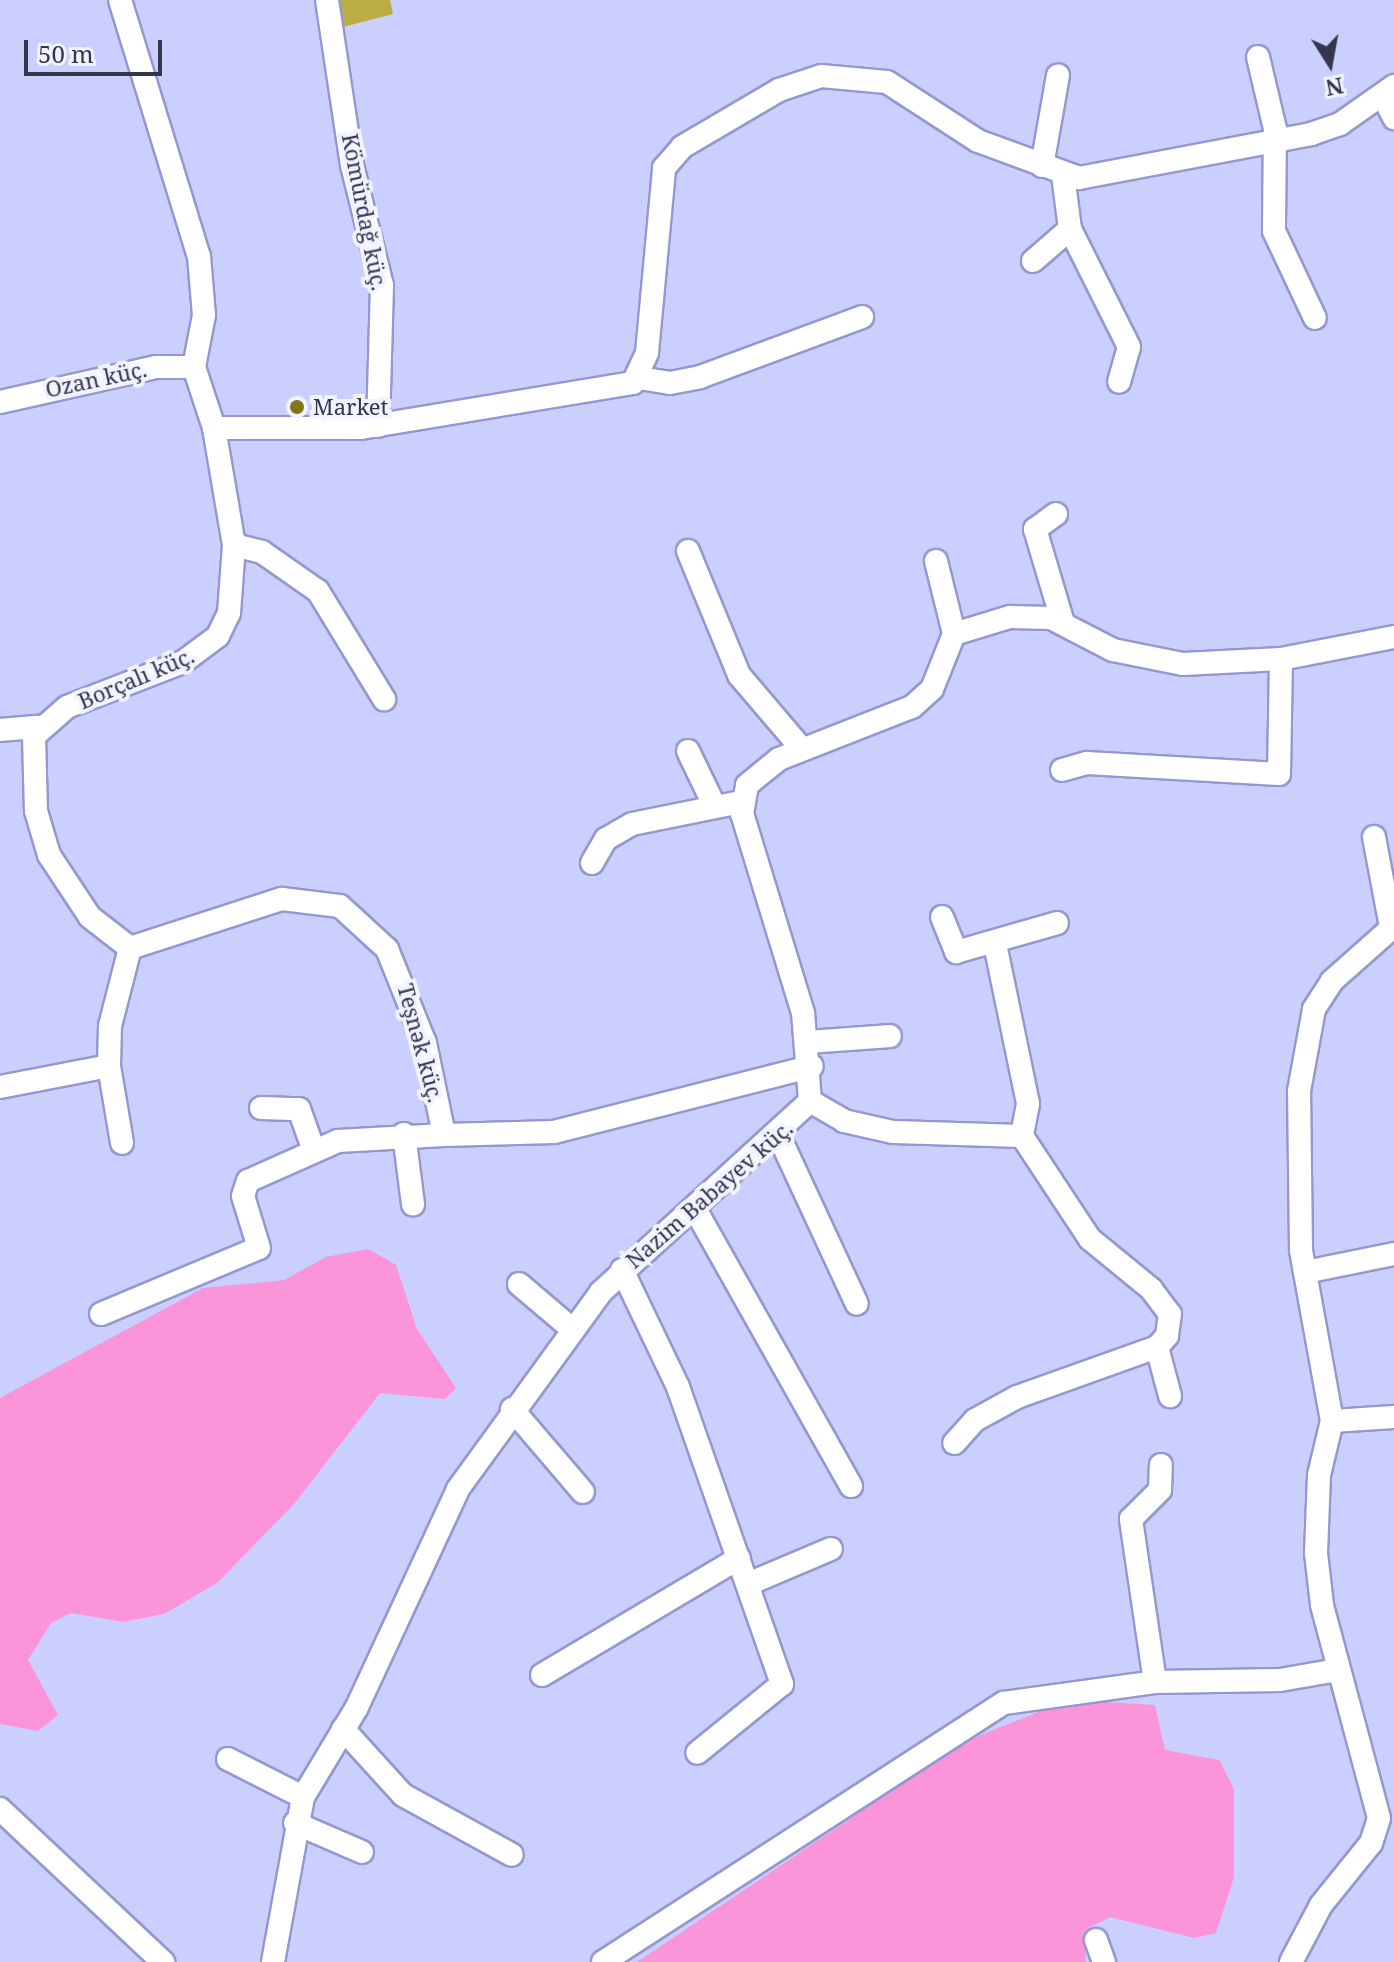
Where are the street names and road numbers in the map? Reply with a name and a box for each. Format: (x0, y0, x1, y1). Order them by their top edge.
street label: Kömürdağ küç. (337, 131, 393, 293)
street label: Ozan küç. (43, 355, 149, 403)
street label: Borçalı küç. (74, 642, 198, 714)
street label: Teşnək küç. (392, 981, 450, 1105)
street label: Nazim Babayev küç. (620, 1114, 798, 1274)

